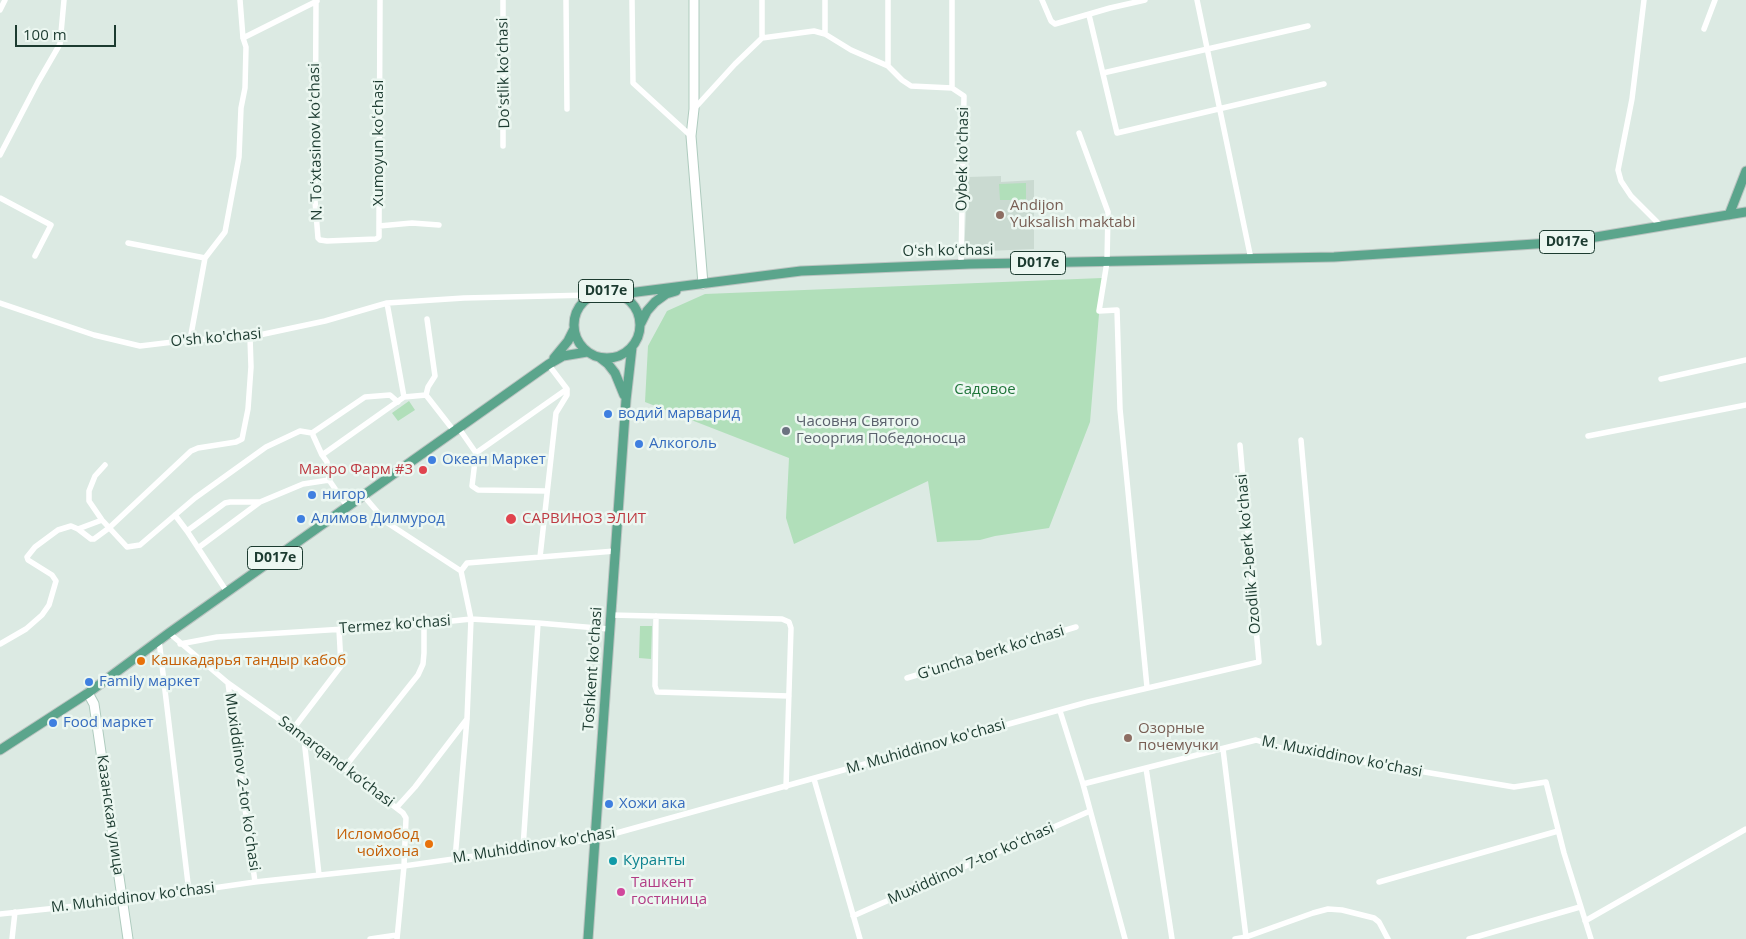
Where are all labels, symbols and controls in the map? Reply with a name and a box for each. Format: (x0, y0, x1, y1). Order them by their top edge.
scale bar (18, 15, 119, 47)
street label: Doʻstlik koʻchasi (494, 17, 514, 129)
text: 100 m (23, 24, 67, 44)
street label: N. Toʻxtasinov koʻchasi (306, 63, 326, 221)
street label: Xumoyun koʻchasi (370, 80, 388, 206)
street label: Oybek ko'chasi (953, 107, 973, 211)
place label: Andijon Yuksalish maktabi (1010, 197, 1136, 232)
marker: Andijon Yuksalish maktabi (994, 209, 1006, 221)
road number: D017e (1540, 230, 1594, 253)
street label: Oʻsh koʻchasi (902, 241, 994, 261)
road number: D017e (1010, 252, 1066, 274)
road number: D017e (578, 280, 634, 302)
street label: O'sh ko'chasi (170, 325, 262, 351)
park label: Садовое (954, 381, 1016, 399)
place label: водий марварид (618, 405, 740, 423)
marker: водий марварид (602, 408, 614, 420)
place label: Часовня Святого Геооргия Победоносца (796, 413, 966, 448)
marker: Часовня Святого Геооргия Победоносца (780, 425, 792, 437)
place label: Алкоголь (649, 435, 717, 453)
marker: Алкоголь (633, 438, 645, 450)
place label: Океан Маркет (442, 451, 546, 469)
marker: Океан Маркет (426, 454, 438, 466)
place label: Макро Фарм #3 (299, 461, 413, 479)
marker: Макро Фарм #3 (417, 464, 429, 476)
street label: Ozodlik 2-berk koʻchasi (1233, 473, 1265, 635)
place label: нигор (322, 486, 366, 504)
marker: нигор (306, 489, 318, 501)
place label: Алимов Дилмурод (311, 510, 445, 528)
place label: САРВИНОЗ ЭЛИТ (522, 510, 646, 528)
marker: САРВИНОЗ ЭЛИТ (504, 512, 518, 526)
marker: Алимов Дилмурод (295, 513, 307, 525)
road number: D017e (248, 546, 302, 570)
street label: Toshkent ko'chasi (580, 606, 606, 732)
street label: Termez ko'chasi (339, 612, 451, 638)
street label: Gʻuncha berk koʻchasi (915, 622, 1067, 684)
place label: Кашкадарья тандыр кабоб (151, 652, 346, 670)
marker: Кашкадарья тандыр кабоб (135, 655, 147, 667)
place label: Family маркет (99, 673, 200, 691)
marker: Family маркет (83, 676, 95, 688)
street label: Muxiddinov 2-tor koʻchasi (221, 692, 263, 872)
street label: Samarqand ko‘chasi (275, 713, 397, 811)
place label: Food маркет (63, 714, 154, 732)
street label: M. Muhiddinov ko'chasi (844, 716, 1008, 778)
marker: Food маркет (47, 717, 59, 729)
place label: Озорные почемучки (1138, 720, 1219, 755)
marker: Озорные почемучки (1122, 732, 1134, 744)
street label: M. Muxiddinov ko'chasi (1260, 733, 1424, 781)
street label: Казанская улица (93, 754, 127, 876)
place label: Хожи ака (619, 795, 686, 813)
marker: Хожи ака (603, 798, 615, 810)
street label: Muxiddinov 7-tor koʻchasi (885, 819, 1057, 909)
street label: M. Muhiddinov ko'chasi (451, 824, 617, 868)
place label: Исломобод чойхона (336, 826, 419, 861)
marker: Исломобод чойхона (423, 838, 435, 850)
place label: Куранты (623, 852, 685, 870)
marker: Куранты (607, 855, 619, 867)
place label: Ташкент гостиница (631, 874, 707, 909)
street label: M. Muhiddinov ko'chasi (50, 879, 216, 917)
marker: Ташкент гостиница (615, 886, 627, 898)

